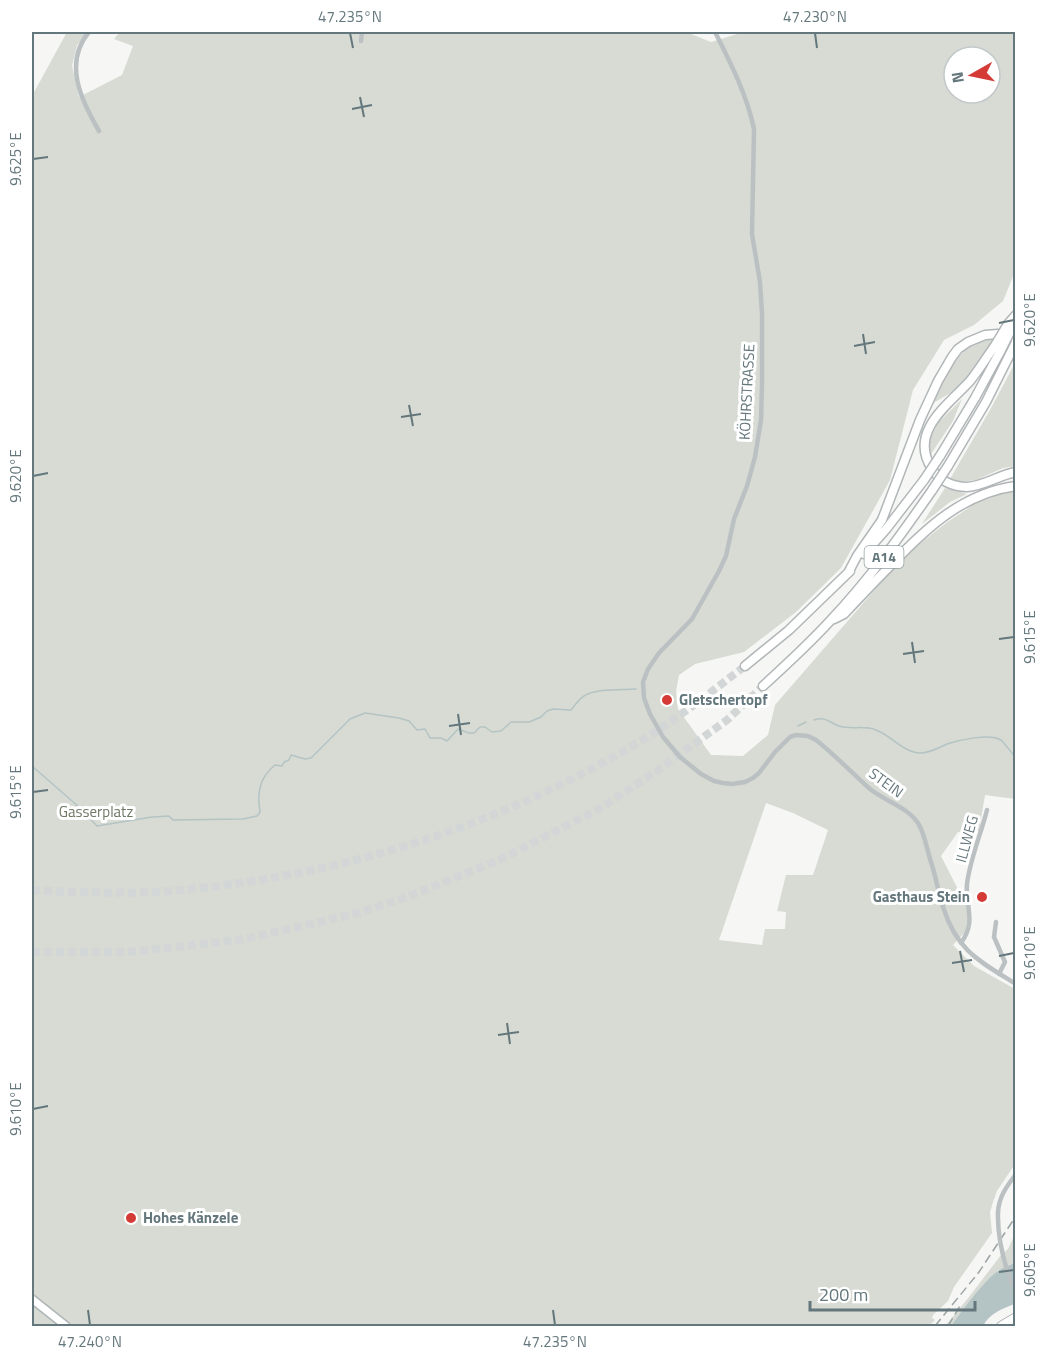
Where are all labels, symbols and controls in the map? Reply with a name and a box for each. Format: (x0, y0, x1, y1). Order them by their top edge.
text: 47.235°N (318, 5, 382, 28)
text: 47.230°N (783, 5, 847, 28)
north arrow (942, 45, 1002, 105)
text: N (944, 70, 970, 85)
text: 9.625°E (4, 132, 27, 186)
text: 9.620°E (1018, 293, 1041, 347)
street label: KÖHRSTRASSE (733, 343, 760, 441)
text: 9.620°E (4, 449, 27, 503)
road number: A14 (864, 546, 904, 568)
text: 9.615°E (1018, 610, 1041, 664)
place label: Gletschertopf (679, 688, 768, 711)
marker: Gletschertopf (660, 693, 674, 707)
street label: STEIN (864, 762, 908, 803)
text: 9.615°E (4, 765, 27, 819)
park label: Gasserplatz (59, 800, 133, 823)
street label: ILLWEG (949, 813, 984, 865)
place label: Gasthaus Stein (873, 885, 970, 908)
marker: Gasthaus Stein (975, 890, 989, 904)
text: 9.610°E (1018, 926, 1041, 980)
text: 9.610°E (4, 1082, 27, 1136)
place label: Hohes Känzele (143, 1206, 239, 1229)
marker: Hohes Känzele (124, 1211, 138, 1225)
text: 9.605°E (1018, 1243, 1041, 1297)
scale bar (810, 1274, 975, 1312)
text: 200 m (819, 1281, 868, 1308)
text: 47.240°N (58, 1330, 122, 1353)
text: 47.235°N (523, 1330, 587, 1353)

